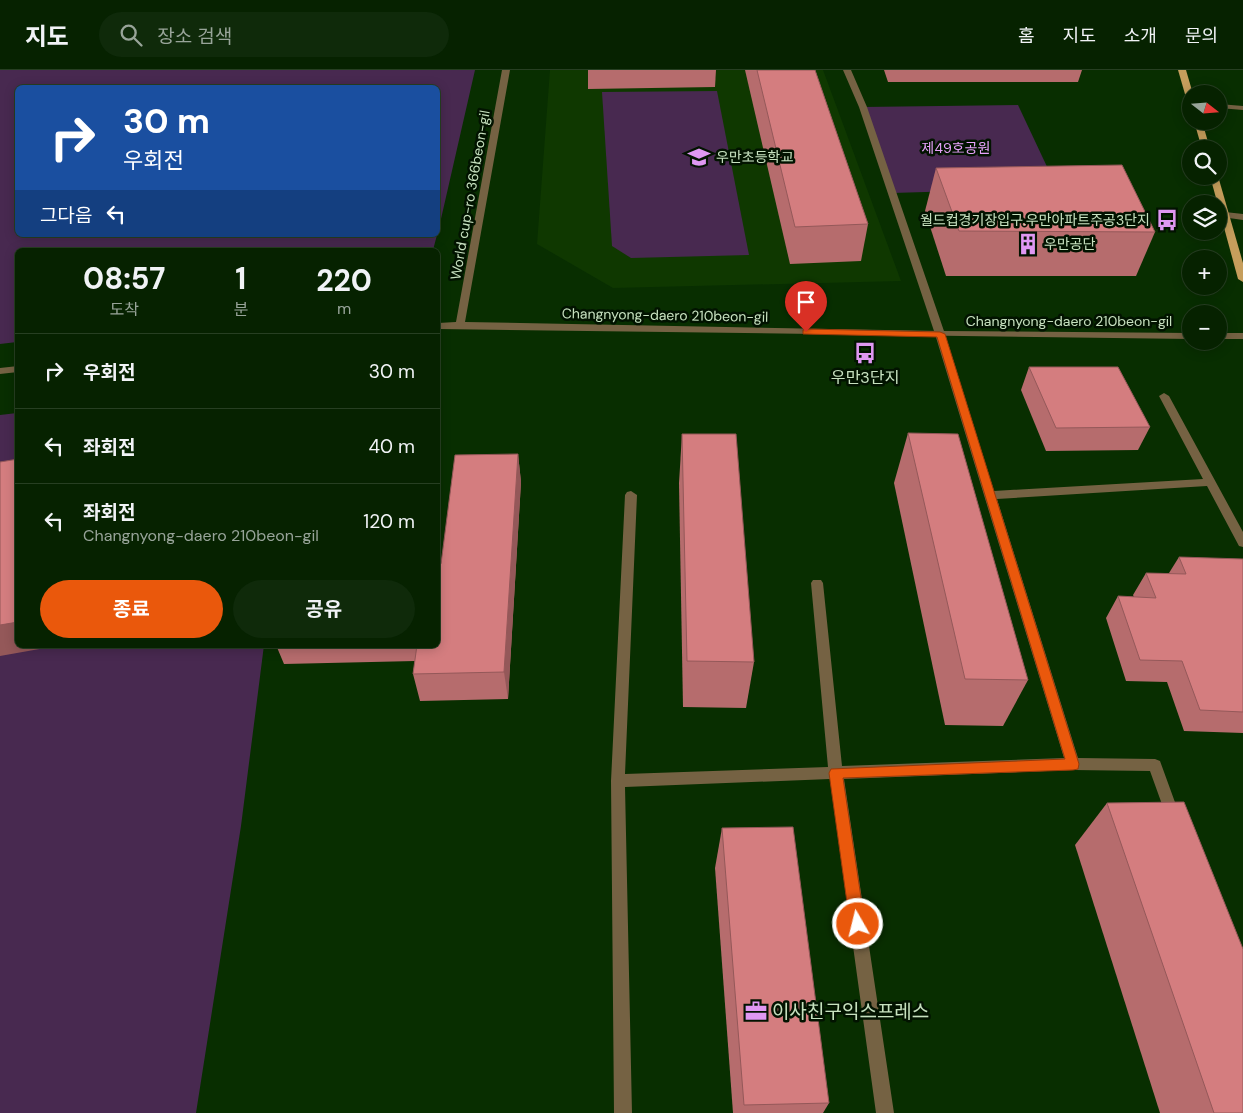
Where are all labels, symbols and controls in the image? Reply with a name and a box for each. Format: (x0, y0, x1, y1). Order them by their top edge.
search box (99, 12, 449, 57)
text: 지도 (25, 21, 69, 52)
icon: search (117, 21, 145, 49)
text: 장소 검색 (157, 24, 232, 49)
text: 홈 (1018, 24, 1035, 48)
text: 지도 (1063, 24, 1096, 48)
text: 소개 (1124, 24, 1157, 48)
text: 문의 (1185, 24, 1218, 48)
north arrow (1182, 85, 1228, 130)
map controls (1182, 85, 1227, 350)
text: 30 m (123, 98, 210, 144)
icon: right (40, 105, 105, 170)
street label: World cup-ro 366beon-gil (446, 109, 494, 281)
park label: 제49호공원 (922, 139, 990, 157)
button: search (1182, 140, 1227, 185)
school or university icon: 우만초등학교 (686, 144, 712, 170)
text: 우회전 (123, 146, 184, 175)
place label: 우만초등학교 (716, 148, 793, 166)
button: layers (1182, 195, 1227, 240)
icon: left (102, 200, 130, 228)
text: 그다음 (40, 203, 92, 228)
bus stop icon: 월드컵경기장입구.우만아파트주공3단지 (1154, 207, 1180, 233)
place label: 월드컵경기장입구.우만아파트주공3단지 (920, 211, 1150, 229)
building icon: 우만공단 (1015, 231, 1041, 257)
place label: 우만공단 (1044, 235, 1096, 253)
button: + (1182, 250, 1227, 295)
text: 08:57 (83, 259, 165, 298)
text: 1 (235, 259, 246, 298)
text: 220 (316, 261, 372, 300)
pin (785, 281, 827, 332)
icon: arrive (792, 288, 820, 316)
text: m (337, 298, 351, 319)
text: 도착 (110, 299, 139, 320)
text: 분 (233, 299, 248, 320)
street label: Changnyong-daero 210beon-gil (562, 304, 768, 326)
button: − (1182, 305, 1227, 350)
street label: Changnyong-daero 210beon-gil (966, 312, 1172, 330)
bus stop icon: 우만3단지 (852, 340, 878, 366)
icon: right (40, 357, 68, 385)
text: 30 m (369, 359, 415, 384)
text: 우회전 (83, 360, 135, 385)
place label: 우만3단지 (831, 367, 899, 388)
icon: left (40, 432, 68, 460)
text: 40 m (368, 434, 415, 459)
text: 좌회전 (83, 435, 135, 460)
text: 좌회전 (83, 500, 135, 525)
icon: left (40, 507, 68, 535)
text: 120 m (363, 509, 415, 534)
text: Changnyong-daero 210beon-gil (83, 525, 319, 546)
button: 종료 (40, 580, 223, 638)
button: 공유 (233, 580, 415, 638)
position arrow (831, 897, 883, 949)
office icon: 이사친구익스프레스 (743, 998, 769, 1024)
place label: 이사친구익스프레스 (772, 999, 929, 1024)

